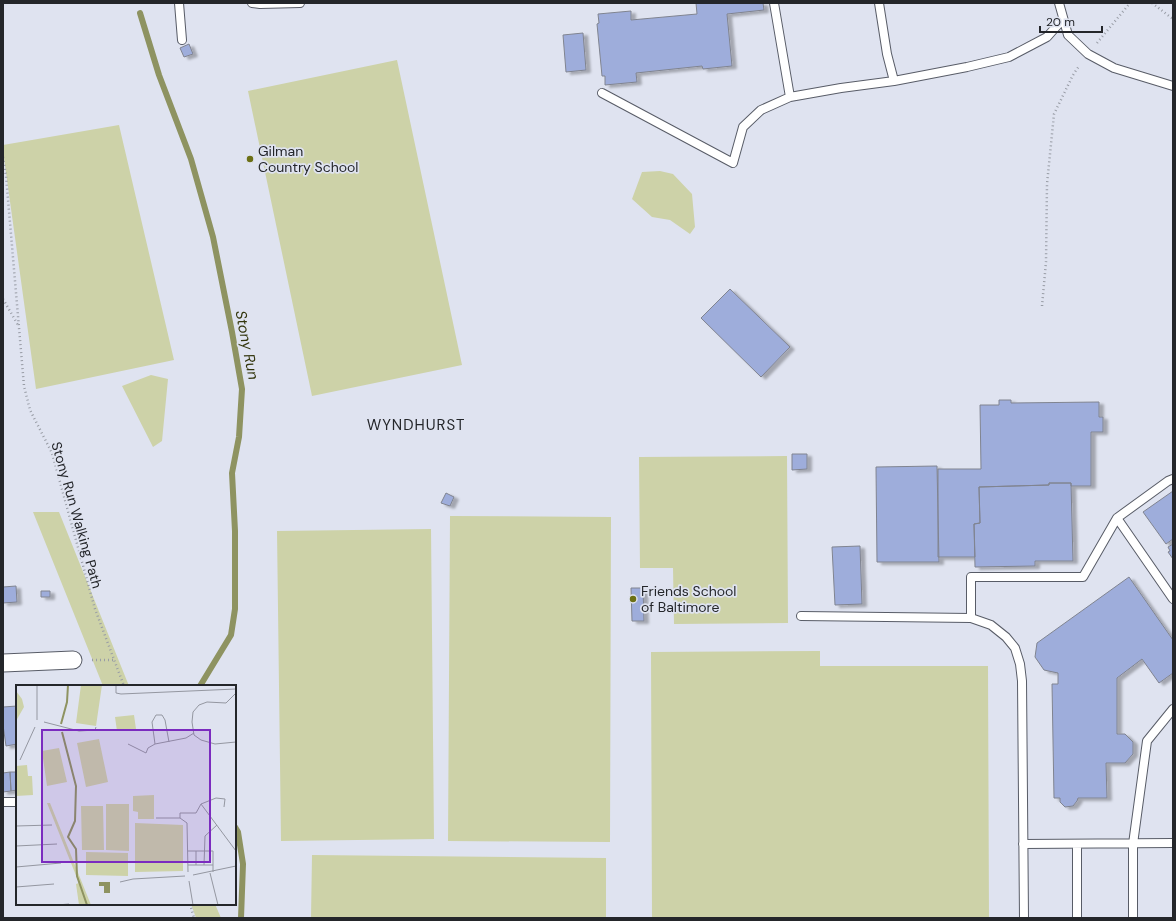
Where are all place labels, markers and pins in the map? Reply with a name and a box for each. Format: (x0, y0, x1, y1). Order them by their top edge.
place label: Gilman Country School (258, 142, 358, 176)
marker: Gilman Country School (245, 154, 255, 164)
place label: Friends School of Baltimore (641, 582, 736, 616)
marker: Friends School of Baltimore (628, 594, 638, 604)

